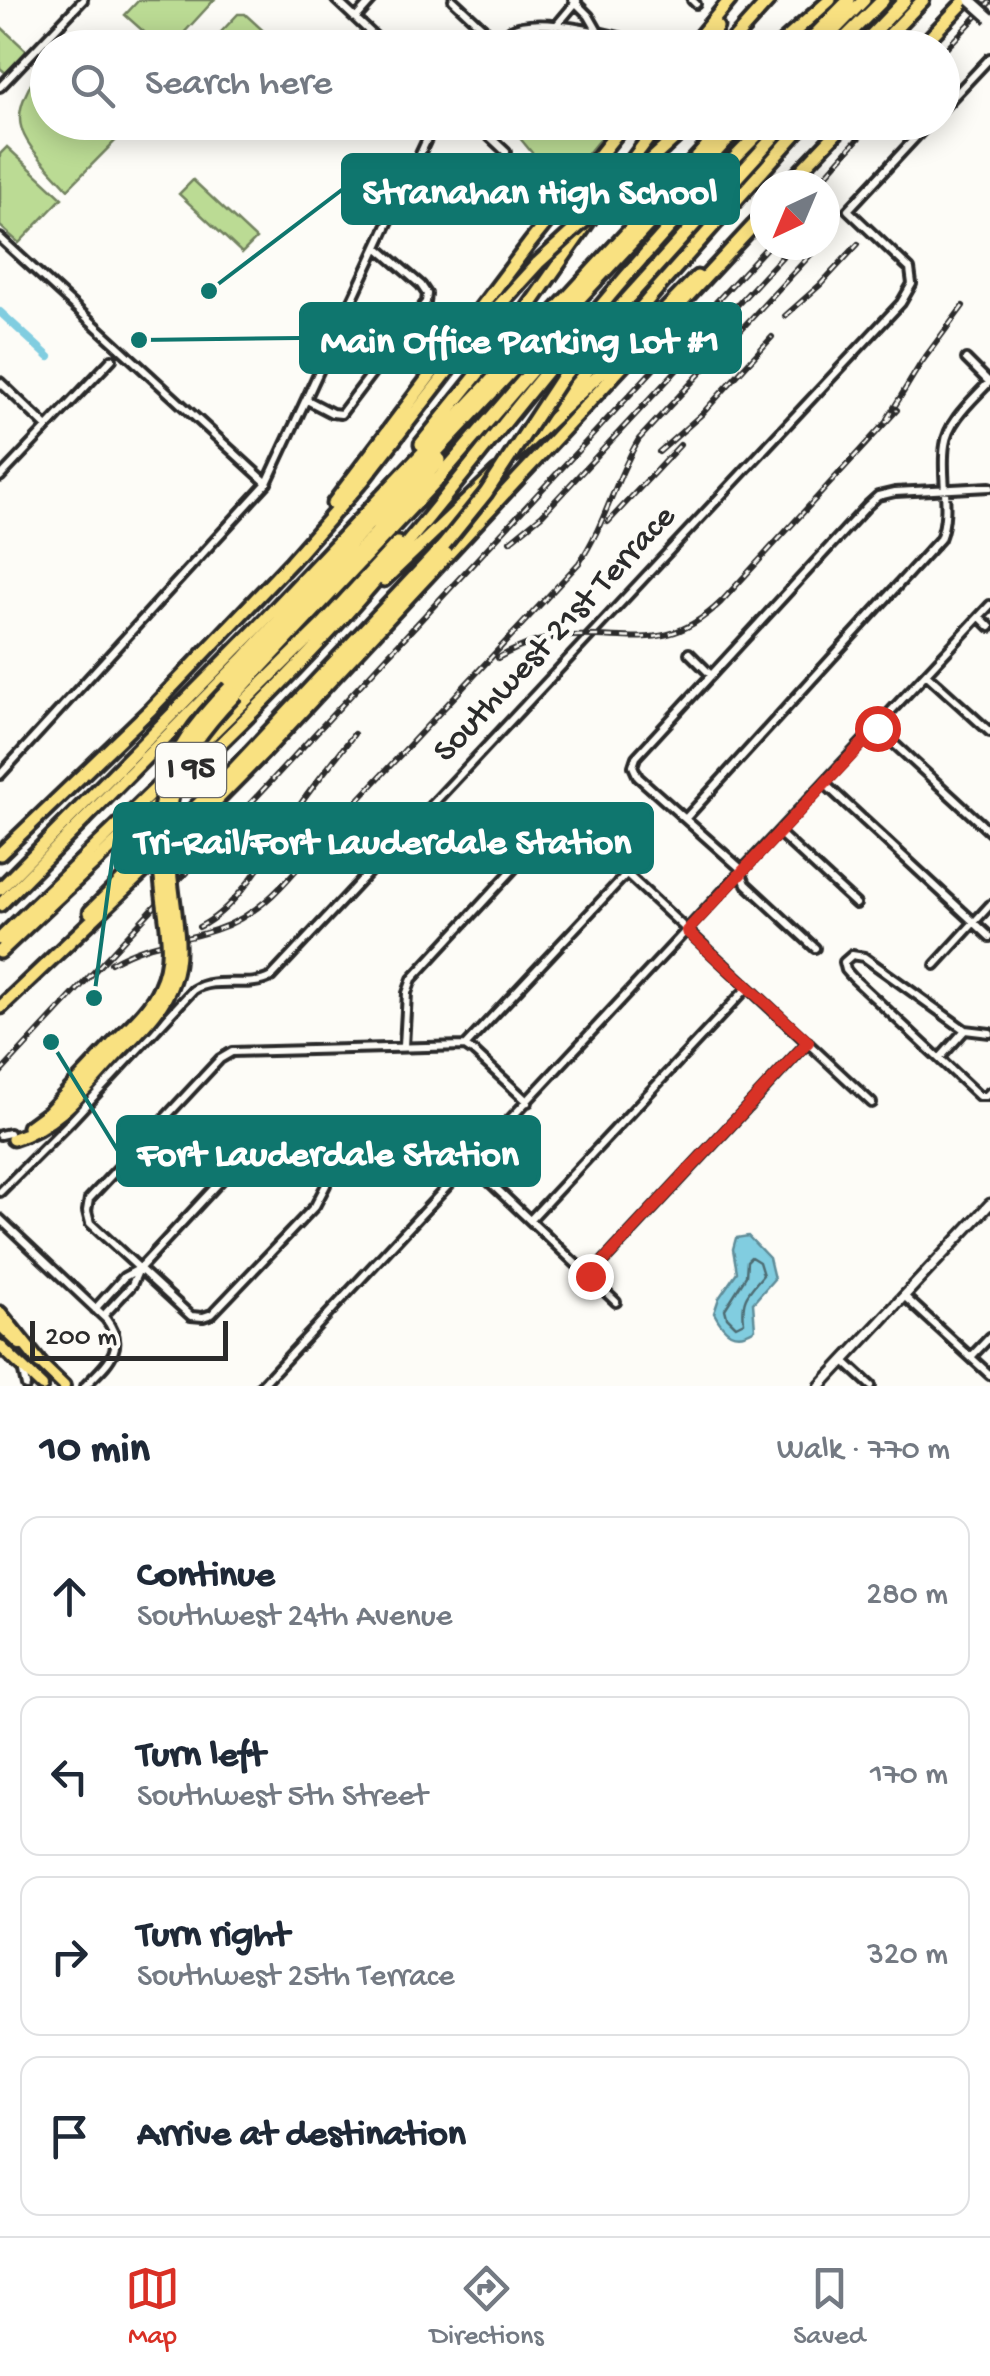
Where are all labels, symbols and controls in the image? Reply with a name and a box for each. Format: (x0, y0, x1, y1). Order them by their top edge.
search box (30, 30, 960, 140)
icon: search (65, 58, 120, 113)
text: Search here (145, 63, 332, 107)
callout: Stranahan High School (343, 155, 738, 223)
north arrow (750, 170, 840, 260)
text: Stranahan High School (362, 173, 718, 217)
callout: Main Office Parking Lot #1 (301, 304, 740, 372)
text: Main Office Parking Lot #1 (321, 322, 719, 366)
street label: Southwest 21st Terrace (426, 497, 687, 772)
route start (855, 706, 901, 752)
road number: I 95 (156, 743, 226, 797)
callout: Tri-Rail/Fort Lauderdale Station (115, 804, 652, 872)
text: Tri-Rail/Fort Lauderdale Station (132, 823, 632, 867)
callout: Fort Lauderdale Station (118, 1117, 539, 1185)
text: Fort Lauderdale Station (136, 1135, 520, 1179)
route end (568, 1254, 614, 1300)
scale bar (30, 1316, 228, 1360)
text: 200 m (45, 1322, 117, 1355)
text: 10 min (40, 1427, 150, 1476)
text: Walk · 770 m (777, 1432, 950, 1470)
text: Continue (137, 1555, 275, 1599)
icon: ahead (42, 1569, 97, 1624)
text: 280 m (866, 1577, 948, 1615)
text: Southwest 24th Avenue (137, 1599, 452, 1637)
text: Turn left (137, 1735, 265, 1779)
icon: left (42, 1749, 97, 1804)
text: 170 m (870, 1757, 948, 1795)
text: Southwest 5th Street (137, 1779, 427, 1817)
text: Turn right (137, 1915, 289, 1959)
icon: right (42, 1929, 97, 1984)
text: 320 m (867, 1937, 948, 1975)
text: Southwest 25th Terrace (137, 1959, 454, 1997)
icon: arrive (42, 2109, 97, 2164)
text: Arrive at destination (137, 2114, 466, 2158)
tab: Map (125, 2261, 180, 2354)
tab: Directions (430, 2261, 544, 2354)
tab: Saved (793, 2261, 865, 2354)

